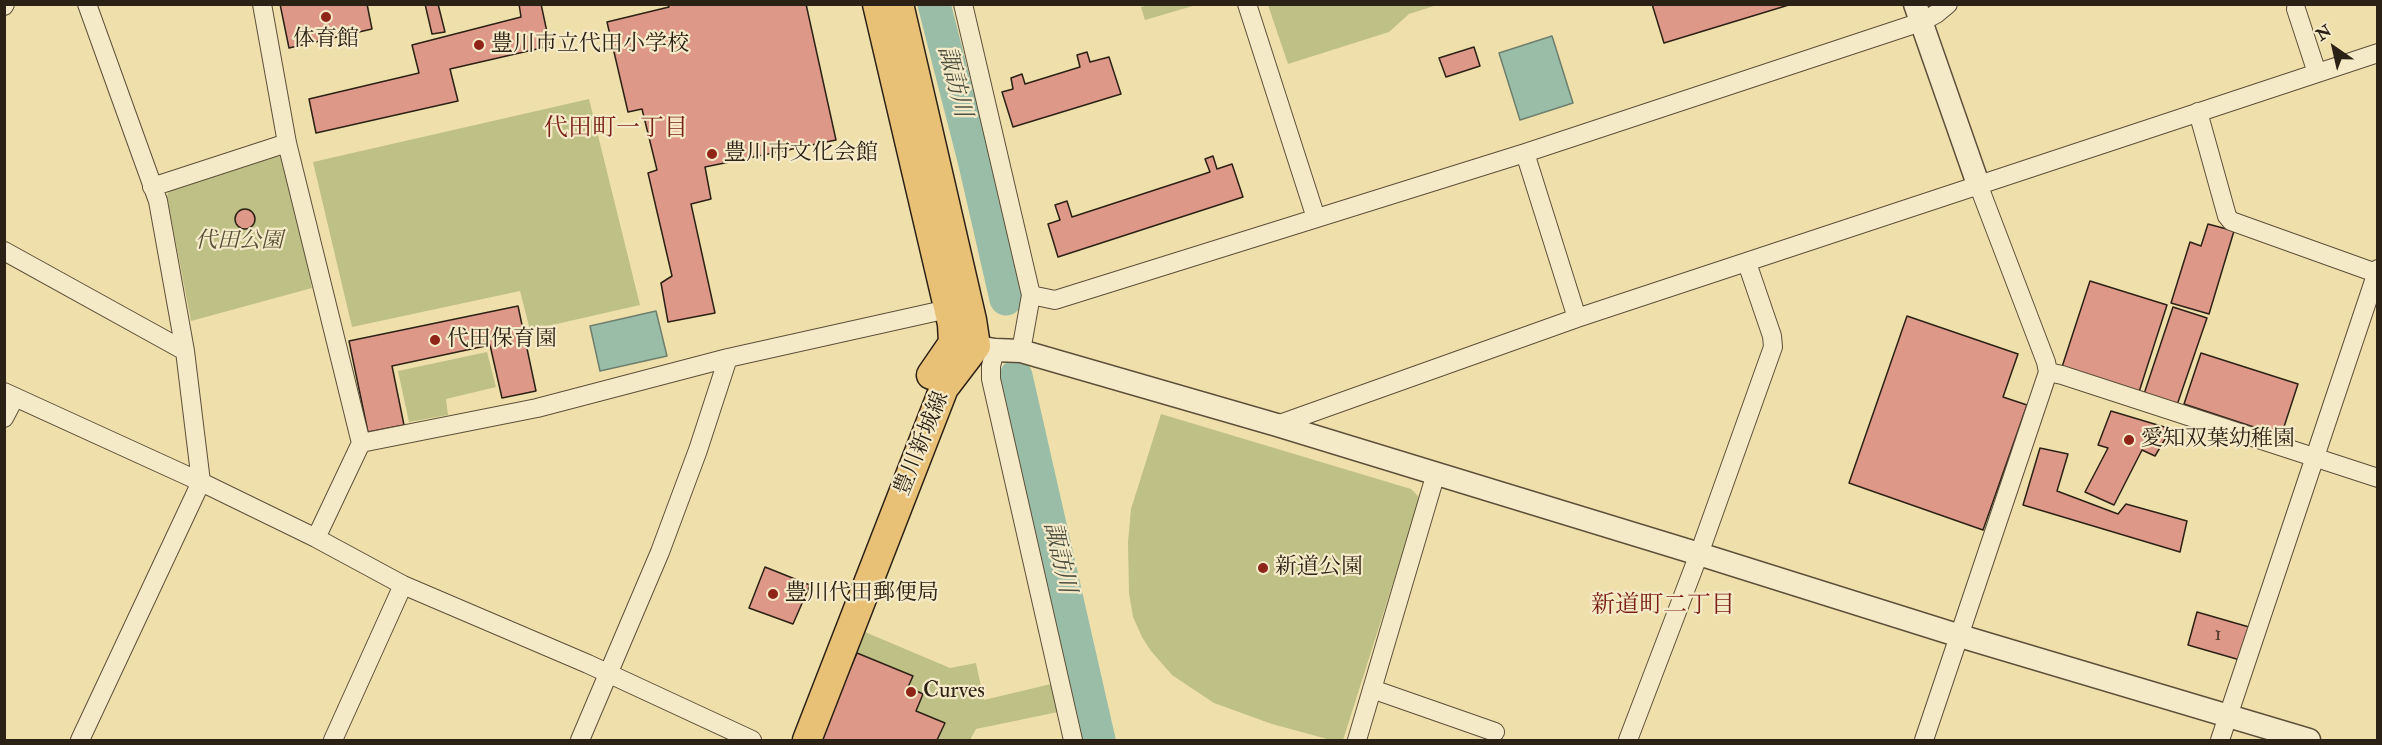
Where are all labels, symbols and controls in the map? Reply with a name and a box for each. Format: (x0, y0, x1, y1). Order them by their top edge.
marker: 体育館 (319, 10, 333, 24)
north arrow (2304, 18, 2364, 78)
text: N (2312, 21, 2335, 45)
place label: 体育館 (293, 27, 359, 53)
place label: 豊川市立代田小学校 (491, 32, 689, 58)
marker: 豊川市立代田小学校 (472, 38, 486, 52)
water label: 諏訪川 (930, 44, 976, 120)
district label: 代田町一丁目 (544, 116, 688, 144)
place label: 豊川市文化会館 (724, 141, 878, 167)
marker: 豊川市文化会館 (705, 147, 719, 161)
park label: 代田公園 (195, 229, 283, 255)
place label: 代田保育園 (447, 327, 557, 353)
marker: 代田保育園 (428, 333, 442, 347)
street label: 豊川新城線 (890, 388, 956, 500)
place label: 愛知双葉幼稚園 (2141, 427, 2295, 453)
marker: 愛知双葉幼稚園 (2122, 433, 2136, 447)
water label: 諏訪川 (1036, 520, 1080, 596)
place label: 新道公園 (1275, 555, 1363, 581)
marker: 新道公園 (1256, 561, 1270, 575)
place label: 豊川代田郵便局 (785, 581, 939, 607)
marker: 豊川代田郵便局 (766, 587, 780, 601)
district label: 新道町二丁目 (1591, 593, 1735, 621)
house number: 1 (2214, 624, 2222, 648)
place label: Curves (923, 679, 985, 705)
marker: Curves (904, 685, 918, 699)

